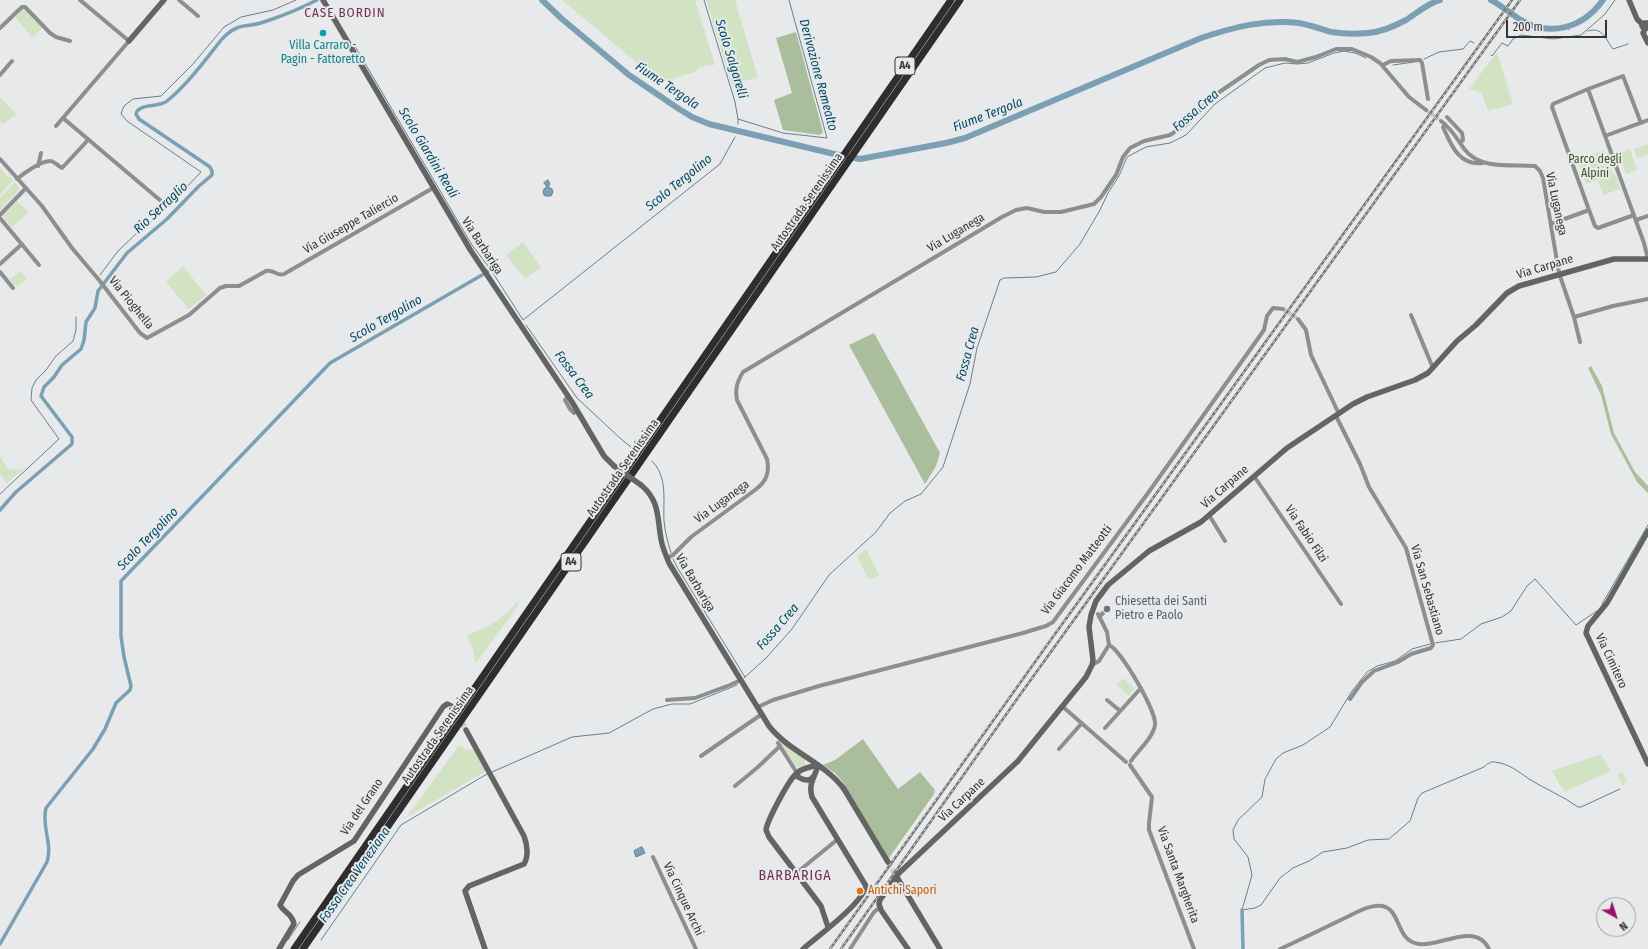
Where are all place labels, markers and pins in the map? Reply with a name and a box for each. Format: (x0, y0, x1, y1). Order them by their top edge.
marker: Villa Carraro - Pagin - Fattoretto (318, 28, 328, 38)
place label: Villa Carraro - Pagin - Fattoretto (281, 39, 365, 67)
place label: Chiesetta dei Santi Pietro e Paolo (1115, 595, 1207, 623)
marker: Chiesetta dei Santi Pietro e Paolo (1102, 604, 1112, 614)
place label: Antichi Sapori (868, 884, 937, 898)
marker: Antichi Sapori (855, 886, 865, 896)

